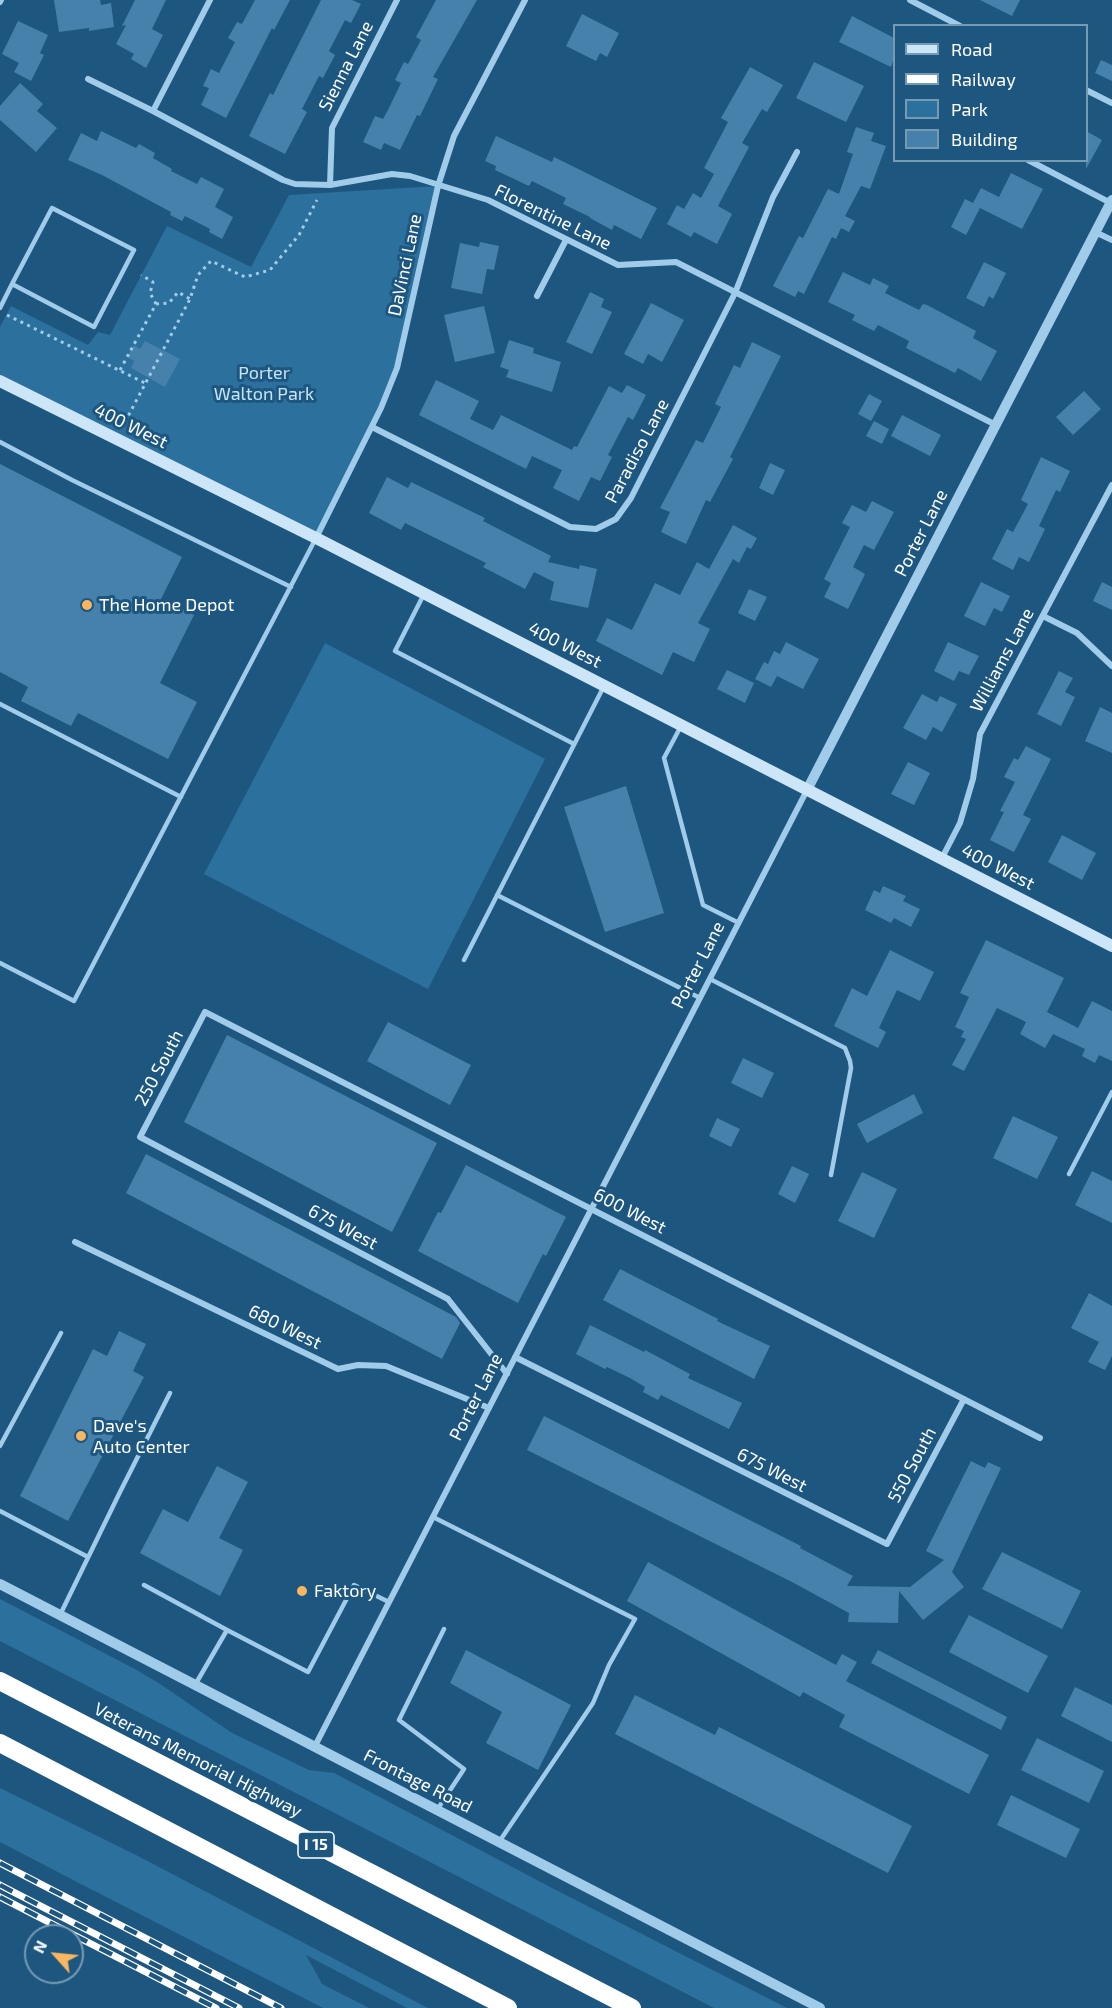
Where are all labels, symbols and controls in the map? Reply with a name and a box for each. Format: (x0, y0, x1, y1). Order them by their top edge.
street label: Sienna Lane (314, 17, 378, 115)
legend (893, 24, 1088, 162)
text: Road (951, 38, 992, 60)
text: Railway (951, 68, 1016, 90)
text: Park (951, 98, 988, 120)
text: Building (951, 128, 1018, 150)
street label: Florentine Lane (491, 179, 615, 255)
street label: DaVinci Lane (384, 212, 426, 318)
park label: Porter Walton Park (214, 362, 314, 404)
street label: Paradiso Lane (600, 395, 674, 507)
street label: 400 West (91, 399, 171, 453)
street label: Porter Lane (890, 486, 952, 580)
place label: The Home Depot (99, 594, 234, 616)
marker: The Home Depot (80, 598, 94, 612)
street label: Williams Lane (966, 604, 1038, 716)
street label: 400 West (525, 617, 605, 673)
street label: 400 West (958, 839, 1038, 895)
street label: Porter Lane (667, 918, 729, 1012)
street label: 250 South (130, 1026, 188, 1110)
street label: 600 West (590, 1184, 670, 1238)
street label: 675 West (305, 1200, 381, 1254)
street label: 680 West (245, 1300, 325, 1354)
street label: Porter Lane (445, 1350, 507, 1444)
place label: Dave's Auto Center (93, 1415, 190, 1458)
street label: 550 South (883, 1424, 941, 1506)
marker: Dave's Auto Center (74, 1429, 88, 1443)
street label: 675 West (733, 1443, 811, 1497)
place label: Faktory (314, 1580, 376, 1602)
marker: Faktory (295, 1584, 309, 1598)
street label: Veterans Memorial Highway (90, 1698, 306, 1822)
street label: Frontage Road (360, 1744, 476, 1818)
road number: I 15 (298, 1832, 334, 1858)
north arrow (24, 1924, 84, 1984)
text: N (28, 1937, 50, 1956)

